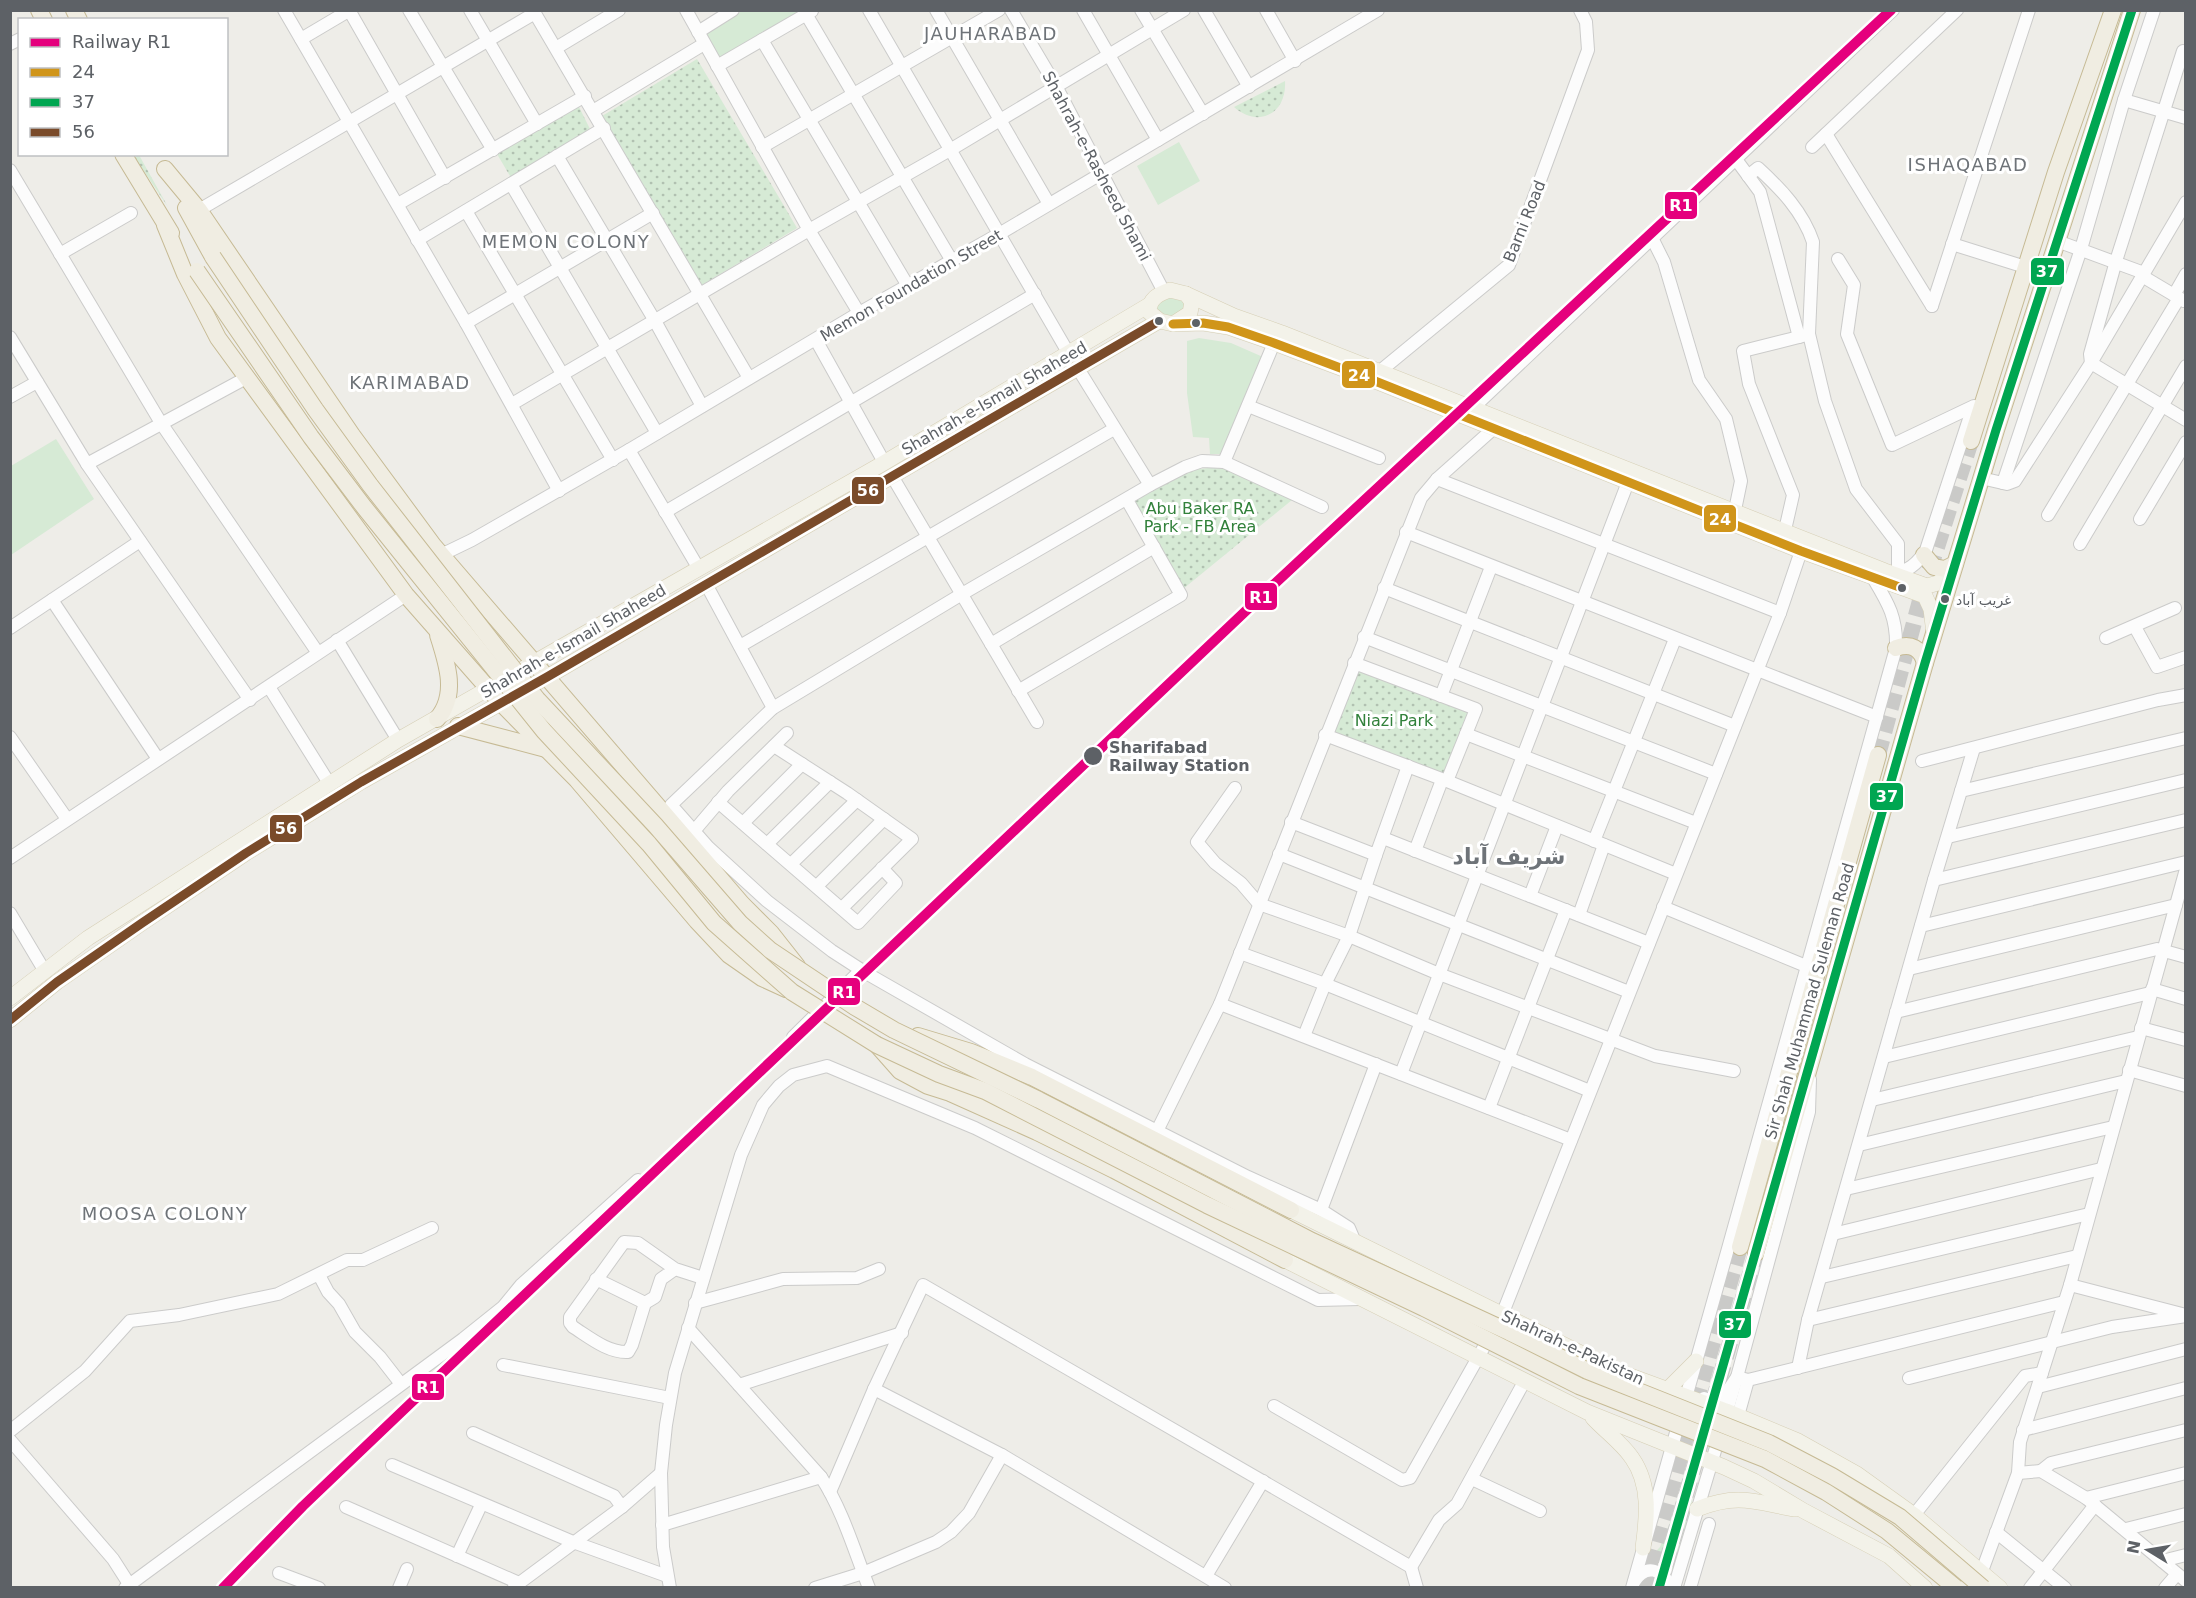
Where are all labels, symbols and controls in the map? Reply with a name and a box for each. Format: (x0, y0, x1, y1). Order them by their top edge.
legend (18, 18, 228, 156)
district label: JAUHARABAD (923, 23, 1058, 44)
text: Railway R1 (72, 31, 171, 52)
text: 24 (72, 61, 95, 82)
street label: Shahrah-e-Rasheed Shami (1038, 68, 1155, 264)
text: 37 (72, 91, 95, 112)
text: 56 (72, 121, 95, 142)
district label: ISHAQABAD (1908, 154, 2028, 175)
street label: Barni Road (1499, 177, 1550, 265)
line badge: R1 (1664, 191, 1698, 220)
text: R1 (1669, 196, 1693, 215)
street label: Memon Foundation Street (817, 225, 1006, 345)
district label: MEMON COLONY (482, 231, 650, 252)
line badge: 37 (2030, 257, 2065, 286)
text: 37 (2036, 262, 2058, 281)
unlabelled marker (1153, 315, 1165, 327)
unlabelled marker (1190, 317, 1202, 329)
street label: Shahrah-e-Ismail Shaheed (898, 338, 1090, 459)
line badge: 24 (1341, 360, 1376, 389)
text: 24 (1348, 366, 1370, 385)
district label: KARIMABAD (349, 372, 471, 393)
line badge: 56 (851, 476, 885, 505)
text: 56 (857, 481, 879, 500)
park label: Abu Baker RA Park - FB Area (1144, 499, 1256, 536)
line badge: 24 (1703, 504, 1737, 533)
text: 24 (1709, 510, 1731, 529)
street label: Shahrah-e-Ismail Shaheed (477, 581, 669, 702)
line badge: R1 (1244, 582, 1278, 611)
unlabelled marker (1896, 582, 1908, 594)
text: R1 (1249, 588, 1273, 607)
place label: غریب آباد (1956, 592, 2011, 609)
marker: غریب آباد (1939, 593, 1951, 605)
park label: Niazi Park (1355, 711, 1434, 730)
place label: Sharifabad Railway Station (1109, 738, 1250, 775)
marker: Sharifabad Railway Station (1082, 745, 1104, 767)
line badge: 37 (1869, 782, 1904, 811)
text: 37 (1876, 787, 1898, 806)
line badge: 56 (269, 814, 303, 843)
text: 56 (275, 819, 297, 838)
district label: شريف آباد (1453, 842, 1565, 870)
street label: Sir Shah Muhammad Suleman Road (1761, 861, 1858, 1142)
line badge: R1 (827, 977, 861, 1006)
text: R1 (832, 983, 856, 1002)
district label: MOOSA COLONY (82, 1203, 248, 1224)
street label: Shahrah-e-Pakistan (1498, 1306, 1647, 1389)
line badge: 37 (1718, 1310, 1752, 1339)
text: 37 (1724, 1315, 1746, 1334)
line badge: R1 (411, 1373, 445, 1401)
text: R1 (416, 1378, 440, 1397)
north arrow (2118, 1520, 2178, 1580)
text: N (2123, 1539, 2144, 1556)

